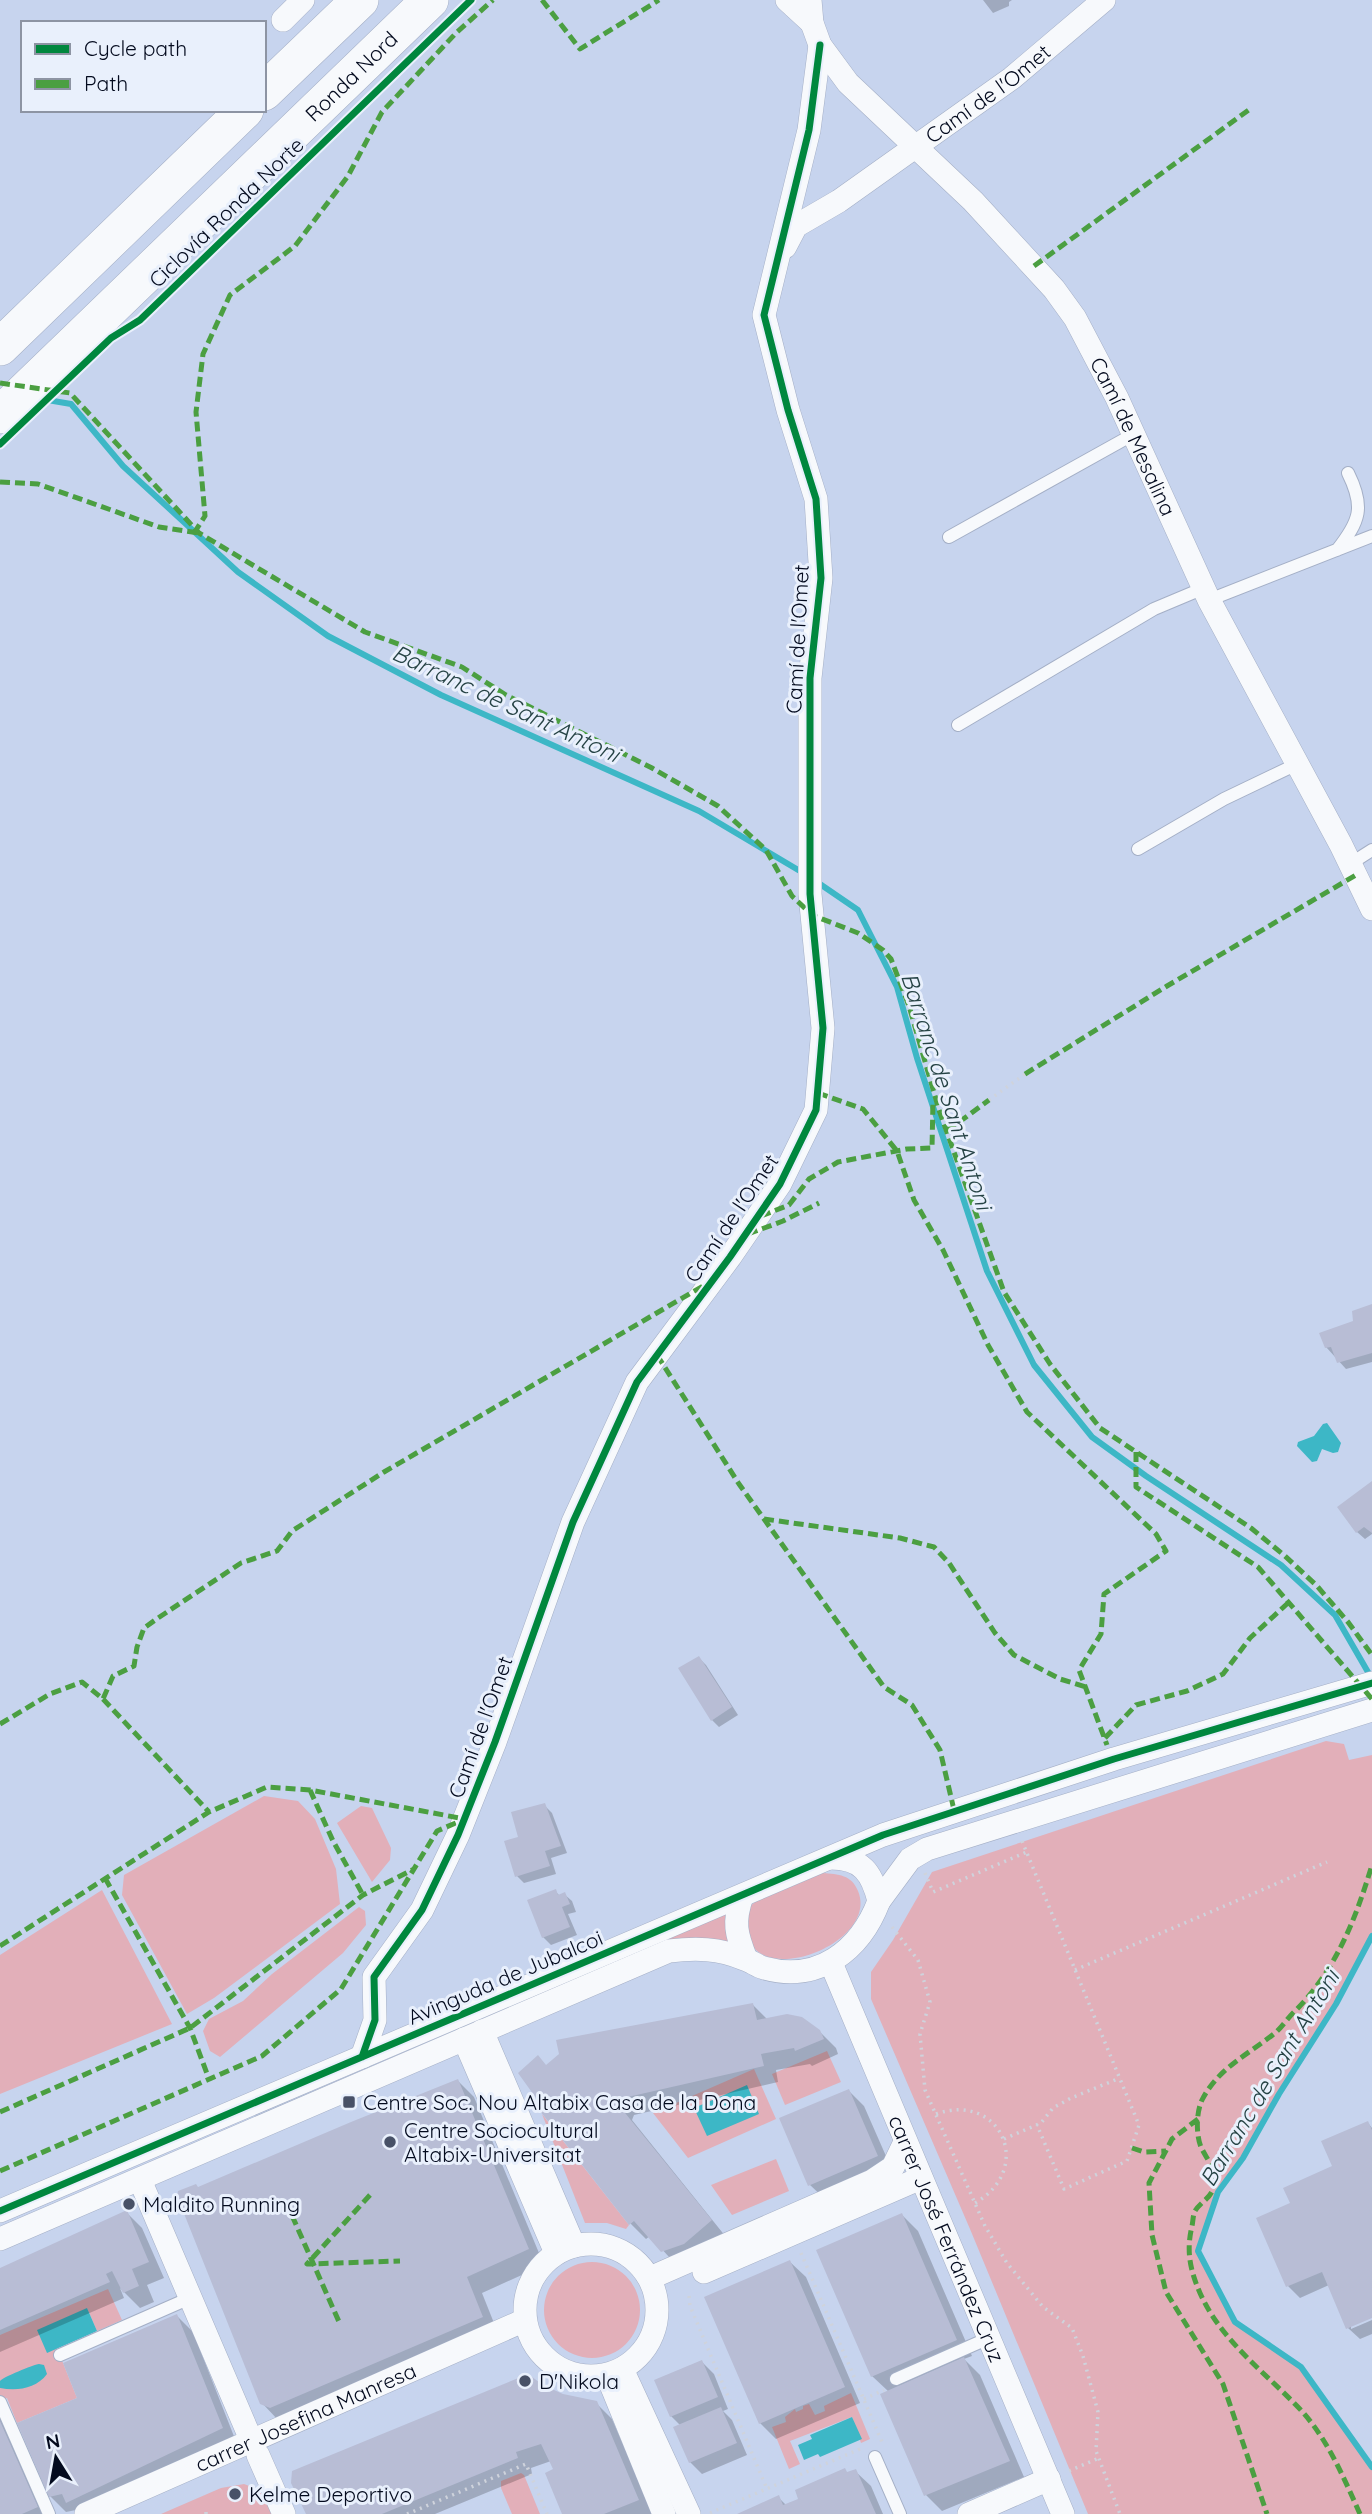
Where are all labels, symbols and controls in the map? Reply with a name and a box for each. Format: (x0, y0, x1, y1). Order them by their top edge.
legend (21, 21, 266, 112)
street label: Ronda Nord (300, 26, 403, 127)
text: Cycle path (84, 35, 187, 61)
street label: Camí de l'Omet (920, 38, 1055, 149)
text: Path (84, 70, 128, 96)
street label: Ciclovía Ronda Norte (143, 131, 309, 293)
street label: Camí de Mesalina (1085, 352, 1182, 520)
street label: Camí de l'Omet (780, 564, 814, 714)
water label: Barranc de Sant Antoni (388, 638, 627, 770)
water label: Barranc de Sant Antoni (895, 969, 1000, 1216)
street label: Camí de l'Omet (678, 1149, 784, 1287)
street label: Camí de l'Omet (442, 1652, 518, 1802)
street label: Avinguda de Jubalcoi (404, 1924, 606, 2030)
water label: Barranc de Sant Antoni (1193, 1962, 1347, 2191)
place label: Centre Soc. Nou Altabix Casa de la Dona (363, 2089, 756, 2115)
marker: Centre Soc. Nou Altabix Casa de la Dona (341, 2094, 357, 2110)
street label: carrer José Ferrández Cruz (883, 2111, 1011, 2366)
place label: Centre Sociocultural Altabix-Universitat (404, 2117, 599, 2167)
marker: Centre Sociocultural Altabix-Universitat (382, 2134, 398, 2150)
place label: Maldito Running (143, 2191, 300, 2217)
marker: Maldito Running (121, 2196, 137, 2212)
street label: carrer Josefina Manresa (191, 2357, 420, 2477)
place label: D'Nikola (539, 2368, 619, 2394)
marker: D'Nikola (517, 2373, 533, 2389)
north arrow (21, 2423, 91, 2493)
text: N (44, 2428, 62, 2454)
place label: Kelme Deportivo (249, 2481, 412, 2507)
marker: Kelme Deportivo (227, 2486, 243, 2502)

